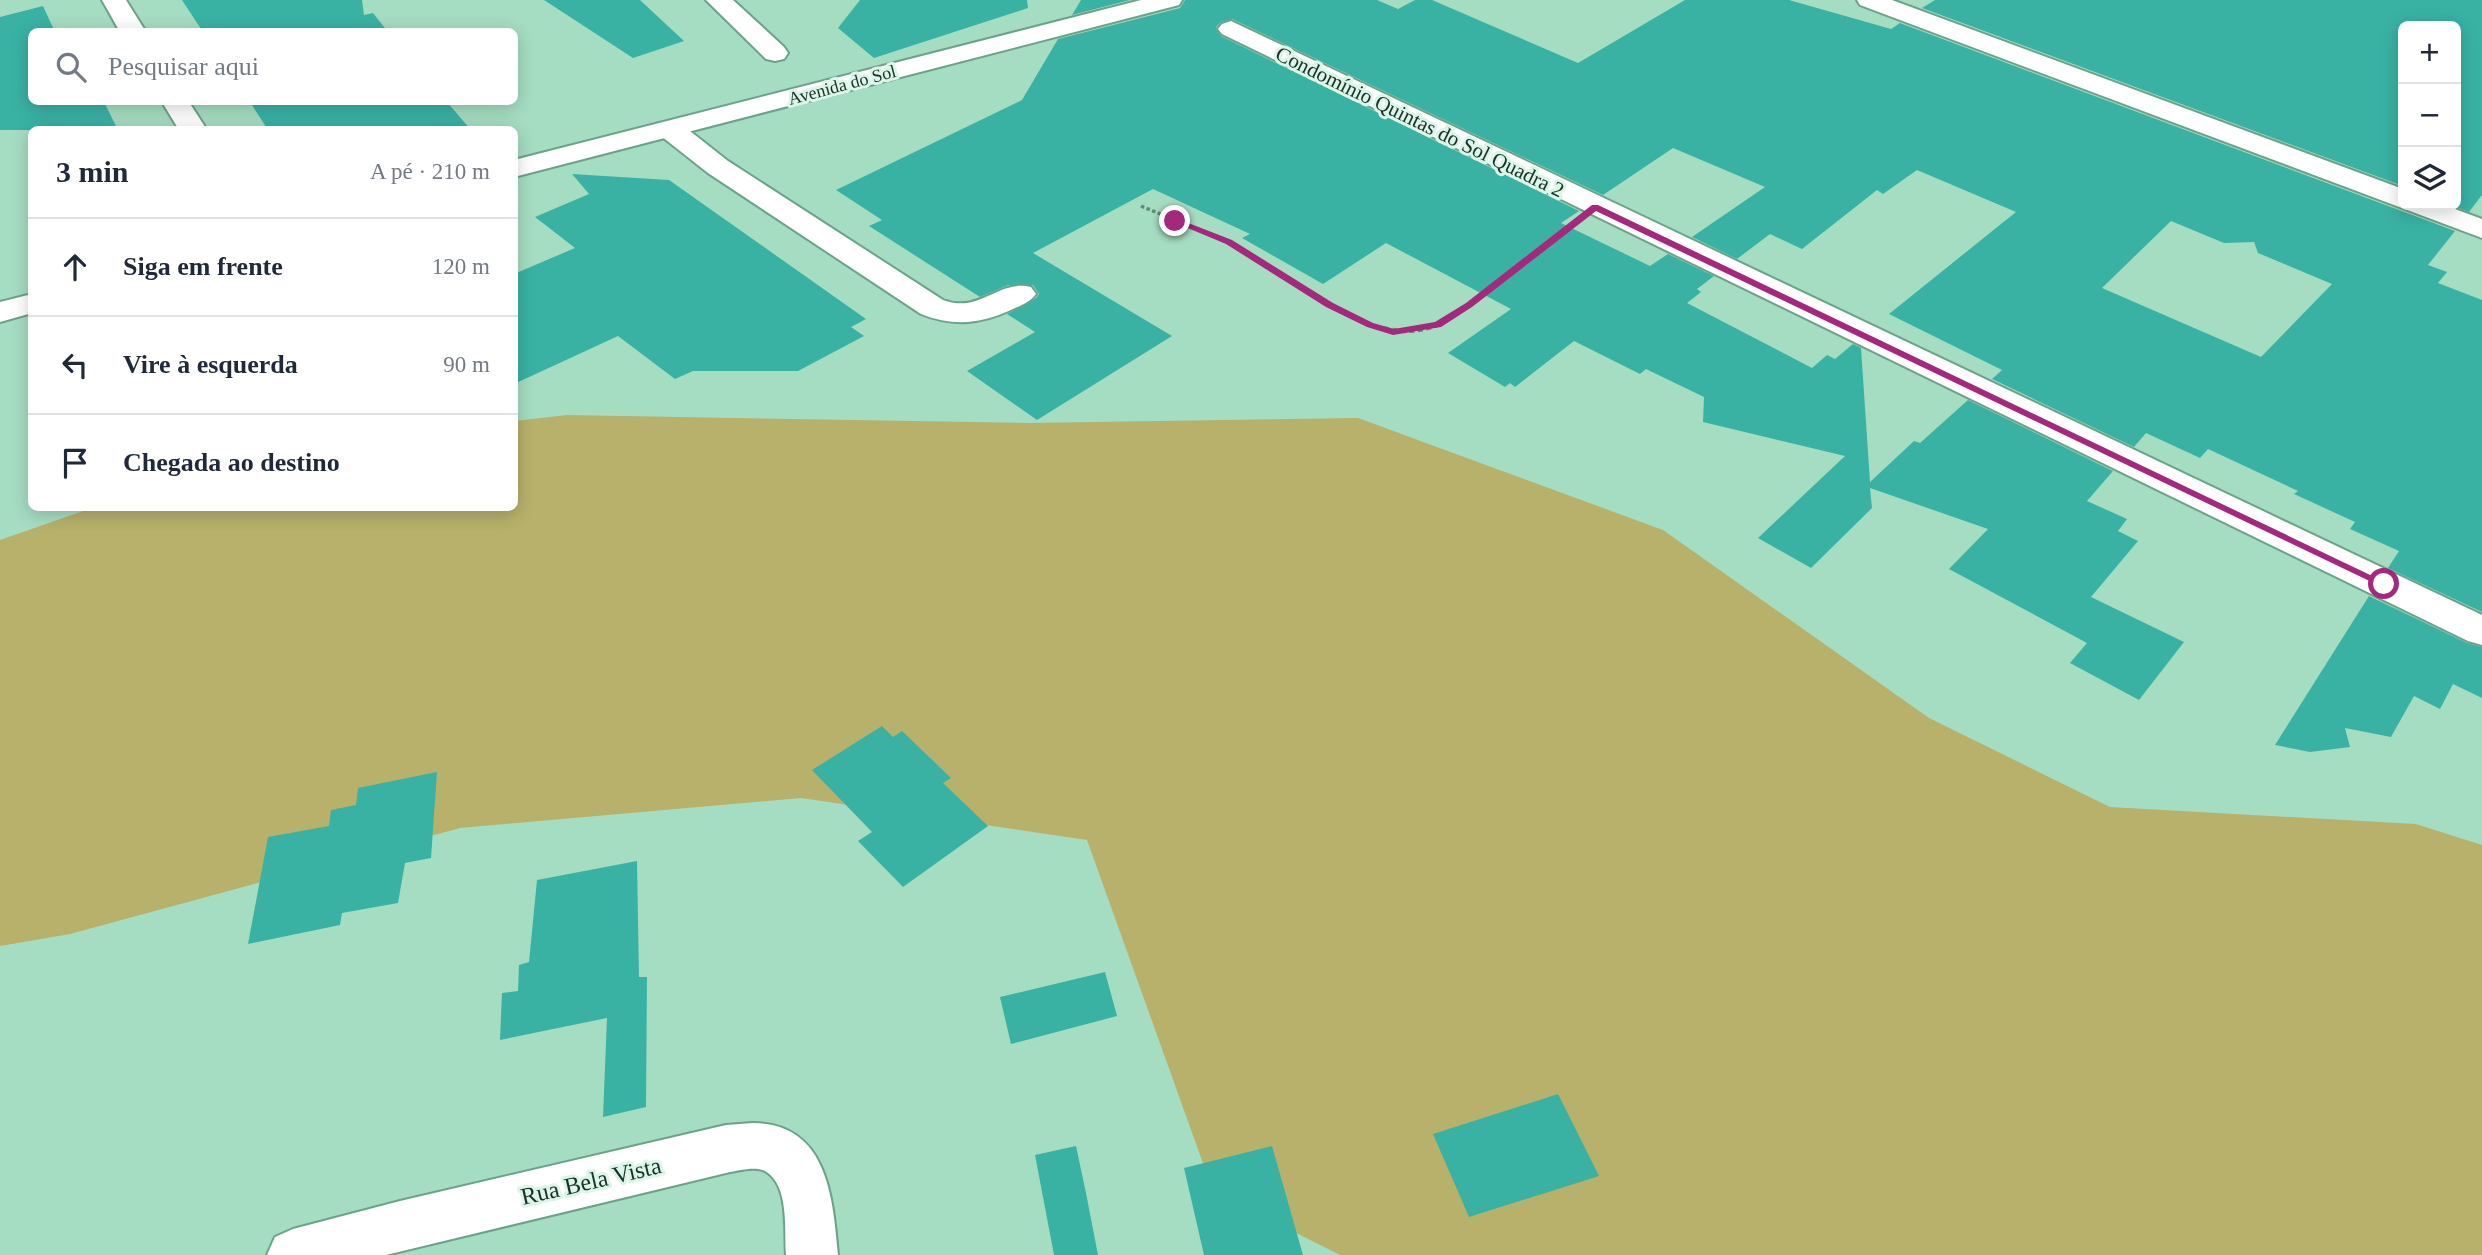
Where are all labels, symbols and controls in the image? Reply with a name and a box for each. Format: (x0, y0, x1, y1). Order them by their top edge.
map controls (2398, 21, 2461, 210)
button: + (2398, 21, 2461, 84)
search box (28, 28, 518, 105)
street label: Condomínio Quintas do Sol Quadra 2 (1272, 42, 1568, 202)
icon: search (52, 48, 90, 86)
text: Pesquisar aqui (108, 52, 259, 81)
street label: Avenida do Sol (786, 61, 898, 109)
button: − (2398, 84, 2461, 147)
button: layers (2398, 147, 2461, 210)
text: 3 min (56, 155, 129, 188)
text: A pé · 210 m (370, 159, 490, 184)
route end (1159, 205, 1190, 236)
icon: ahead (56, 248, 94, 286)
text: Siga em frente (123, 252, 283, 281)
text: 120 m (432, 254, 490, 279)
icon: left (56, 346, 94, 384)
text: Vire à esquerda (123, 350, 298, 379)
text: 90 m (443, 352, 490, 377)
icon: arrive (56, 444, 94, 482)
text: Chegada ao destino (123, 448, 340, 477)
route start (2368, 568, 2399, 599)
street label: Rua Bela Vista (518, 1152, 664, 1210)

